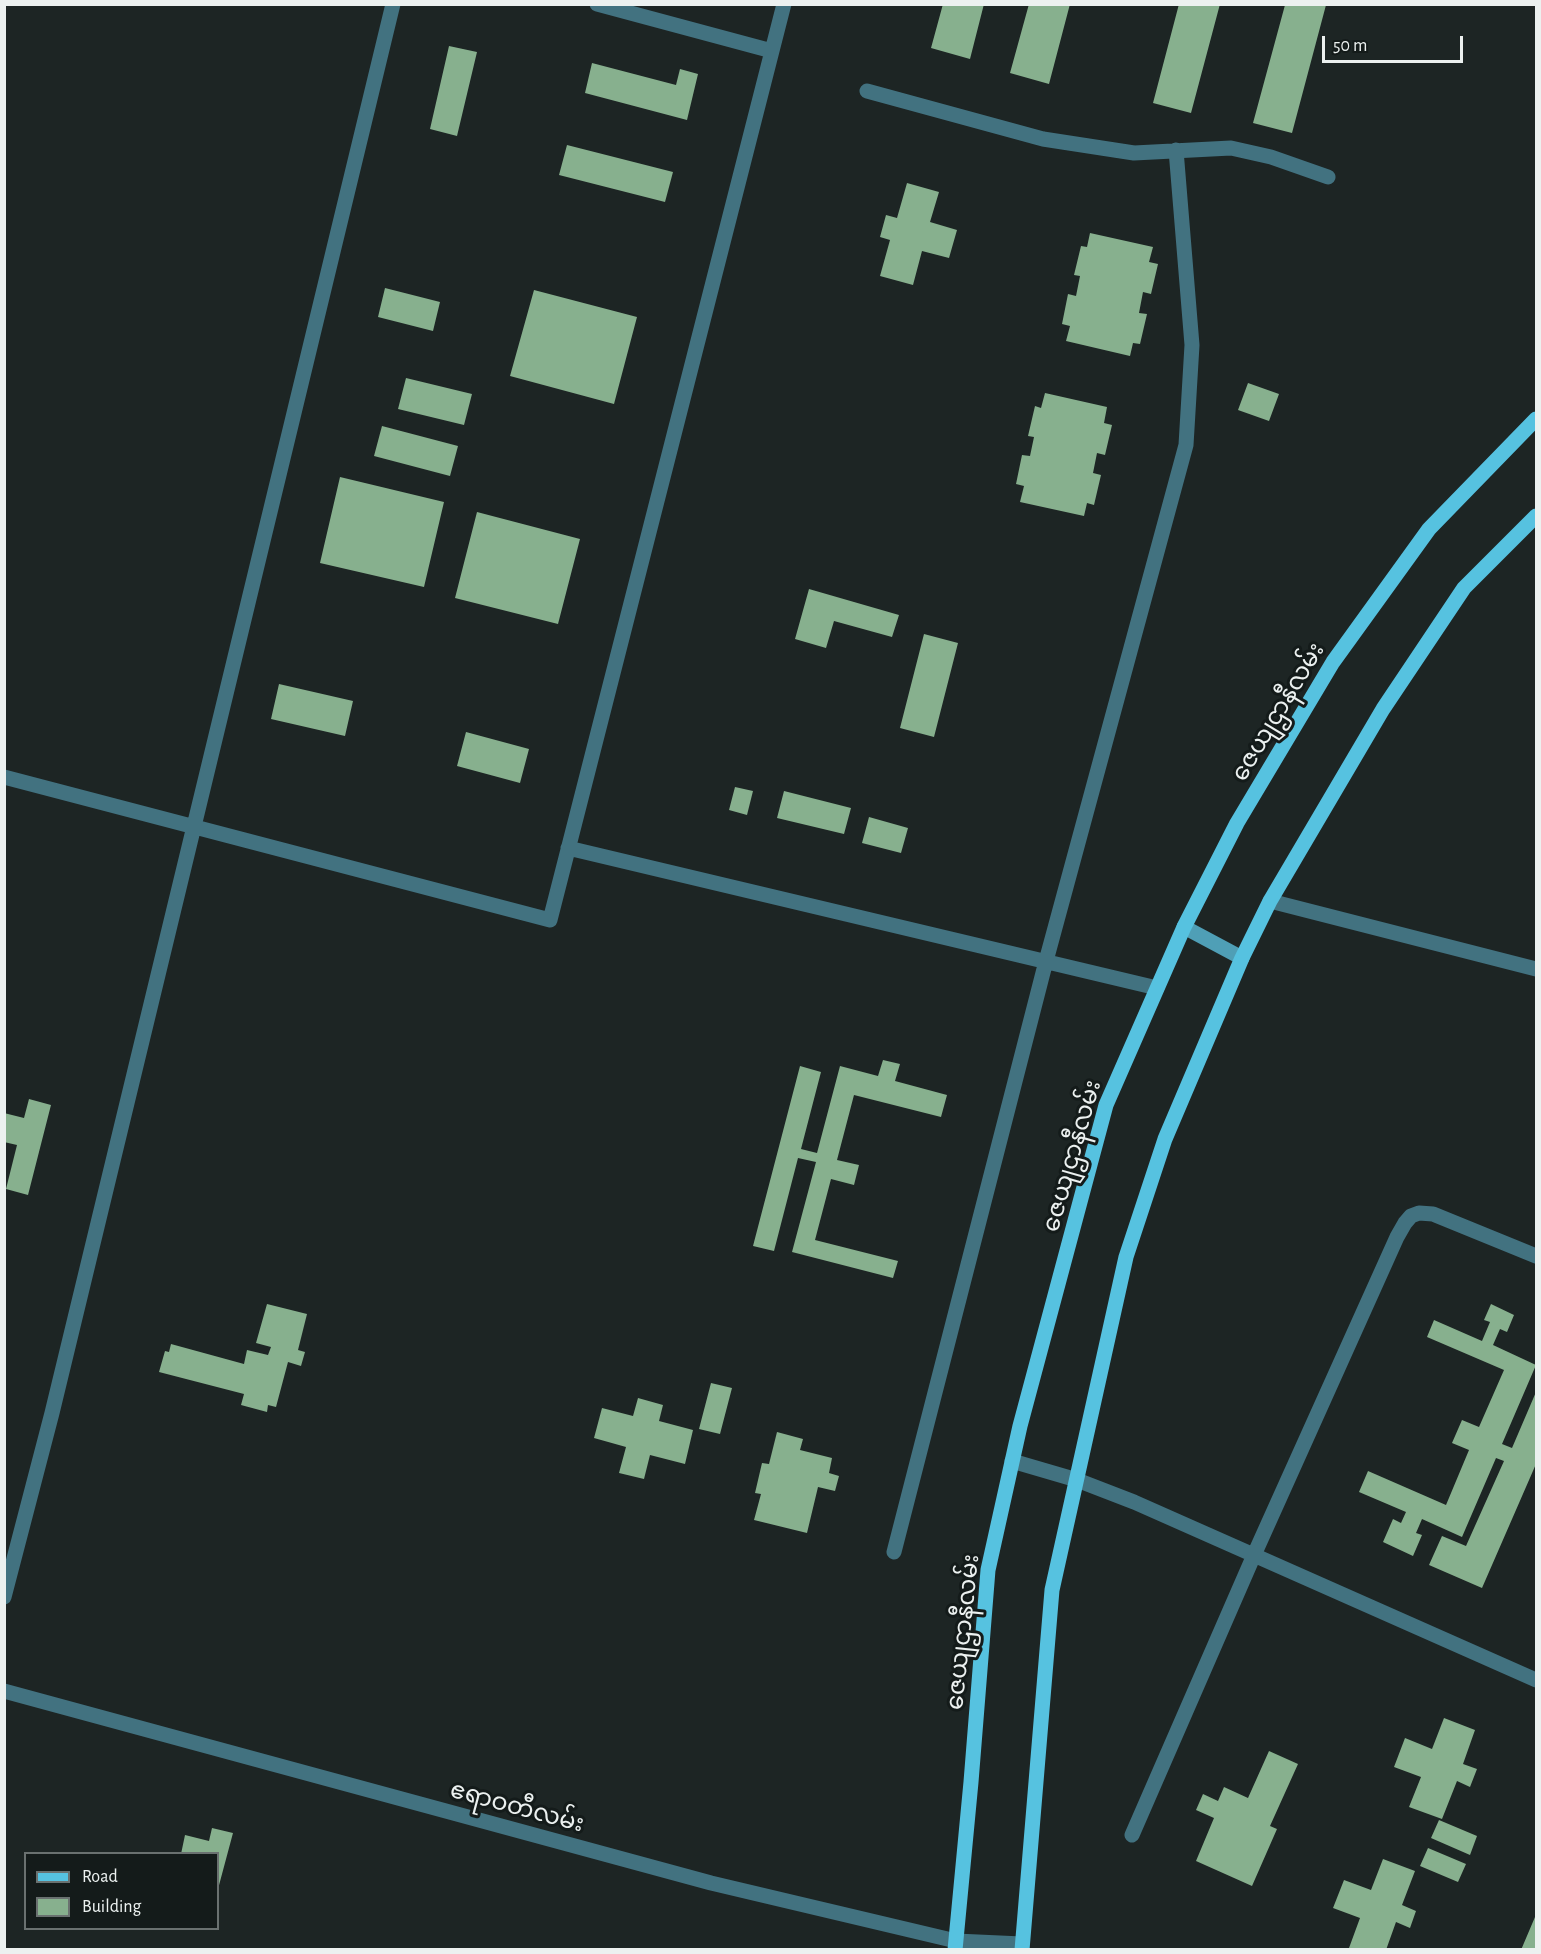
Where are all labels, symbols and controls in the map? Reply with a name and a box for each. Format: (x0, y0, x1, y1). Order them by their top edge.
scale bar (1325, 24, 1466, 62)
text: 50 m (1333, 37, 1367, 55)
street label: ဇေယျဌာနီလမ်း (1225, 638, 1331, 786)
street label: ဇေယျဌာနီလမ်း (1037, 1077, 1107, 1235)
street label: ဇေယျဌာနီလမ်း (941, 1553, 985, 1711)
street label: ဧရာဝတီလမ်း (447, 1775, 587, 1839)
legend (24, 1852, 219, 1930)
text: Road (82, 1868, 118, 1886)
text: Building (82, 1898, 141, 1916)

